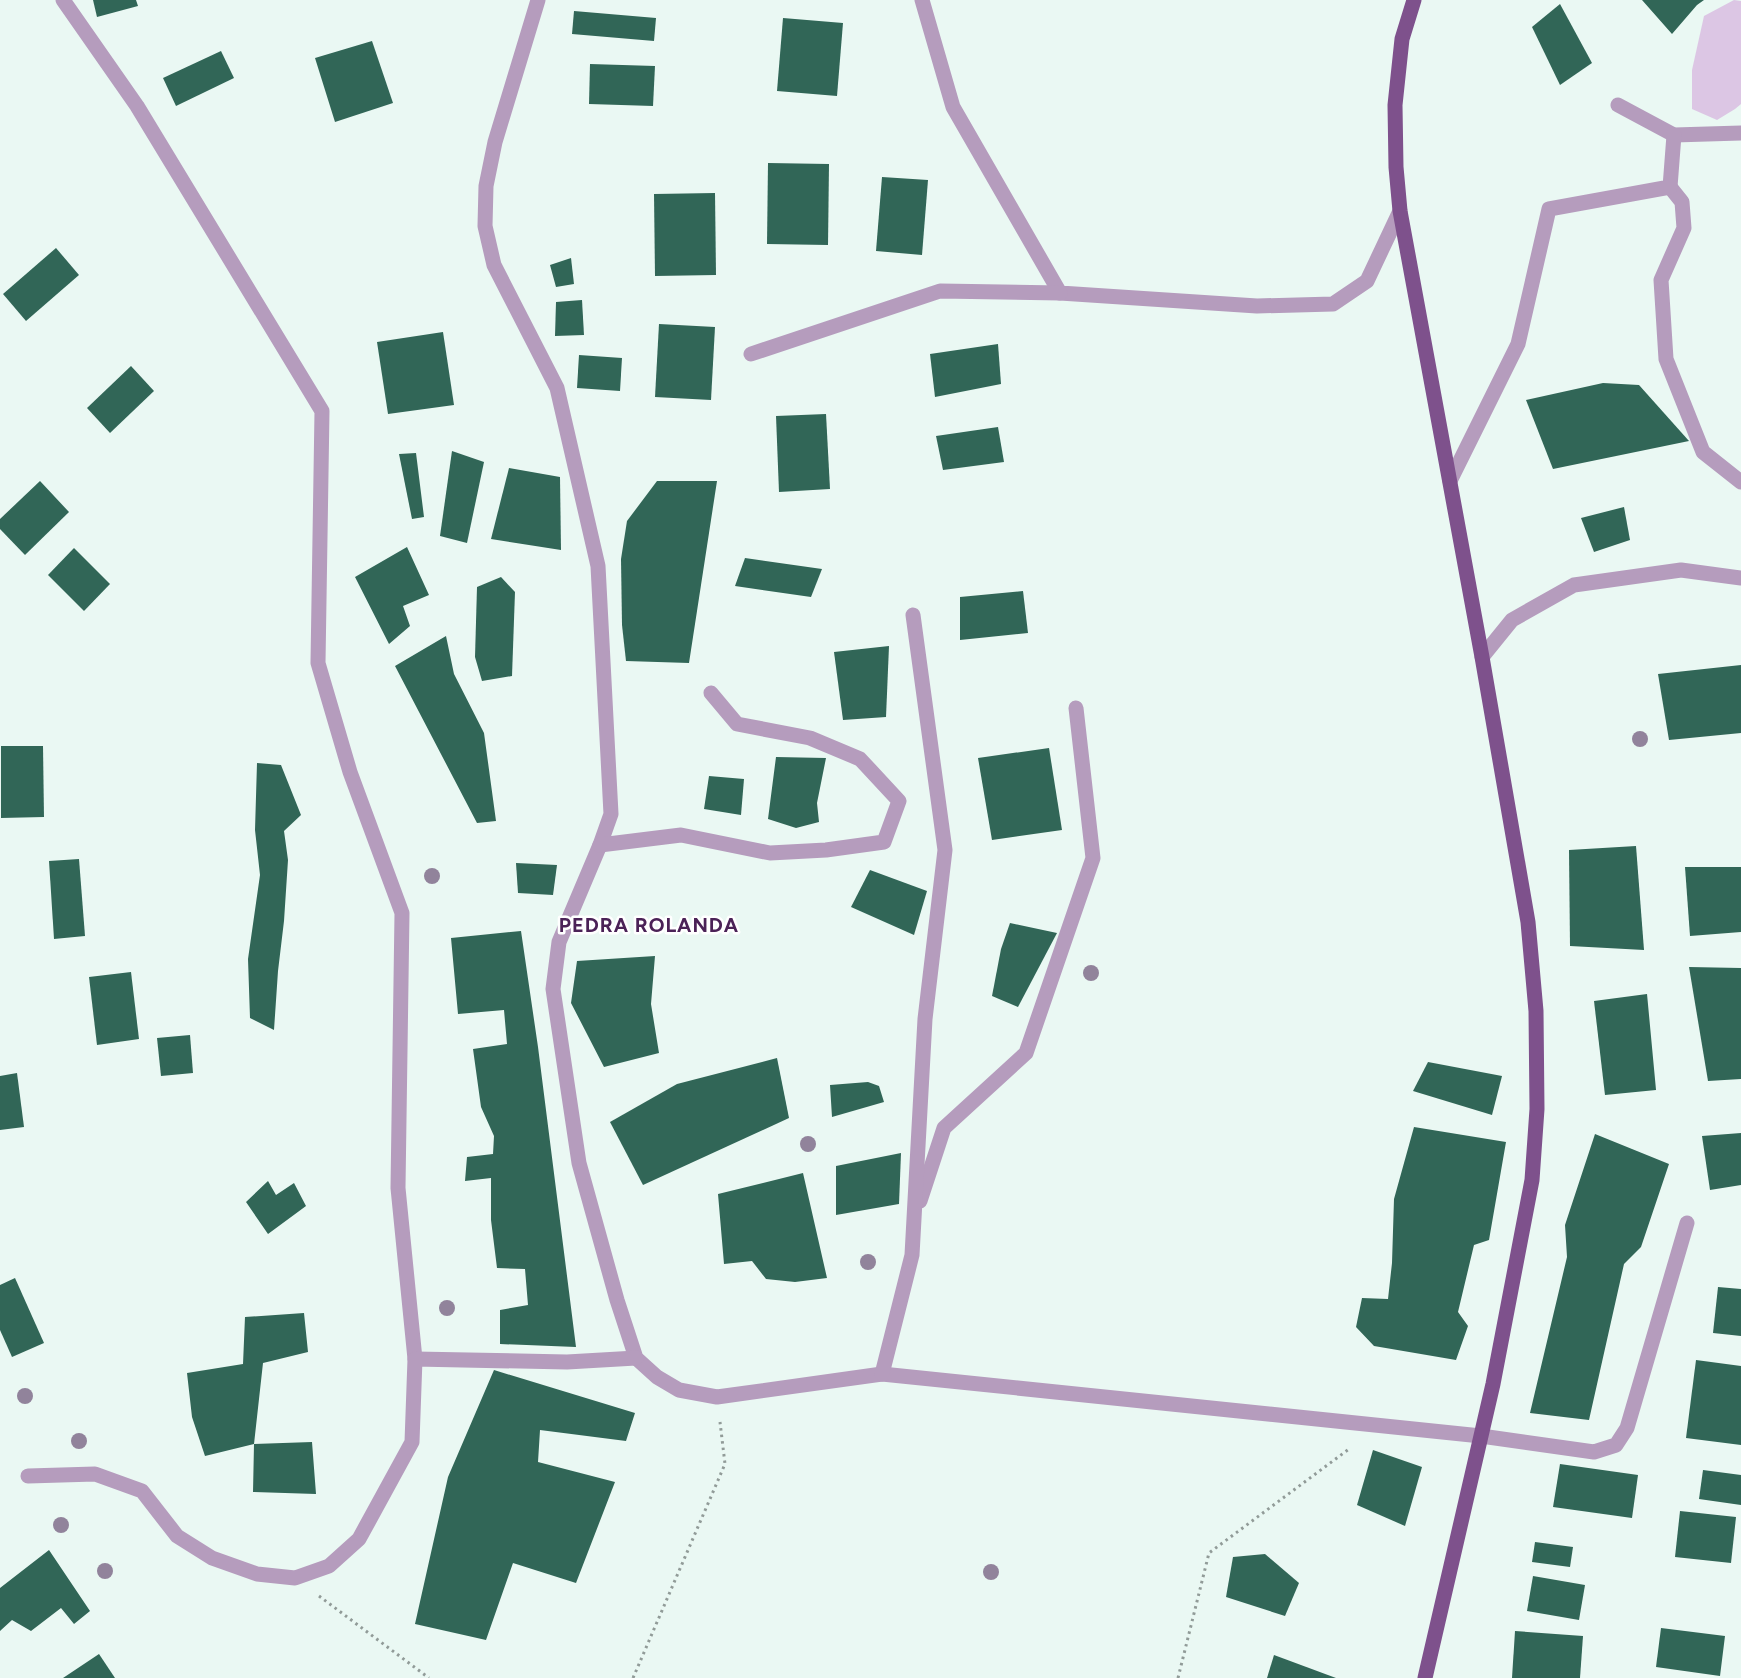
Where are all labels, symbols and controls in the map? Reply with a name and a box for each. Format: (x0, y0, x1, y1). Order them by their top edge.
district label: PEDRA ROLANDA (559, 913, 739, 937)

